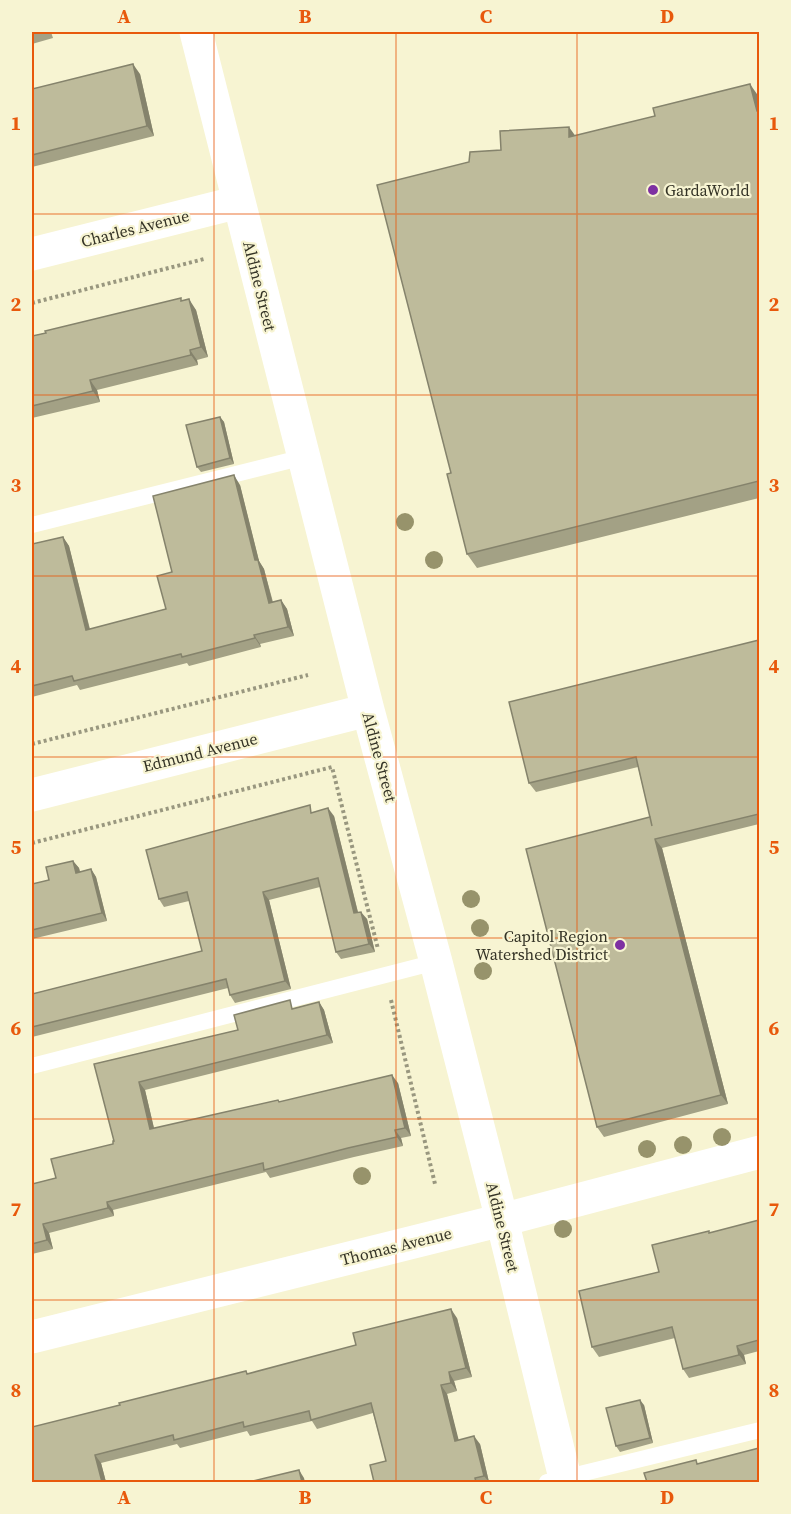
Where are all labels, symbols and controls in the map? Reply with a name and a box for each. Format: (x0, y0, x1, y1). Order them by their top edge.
text: A (117, 2, 131, 30)
text: B (298, 2, 312, 30)
text: C (480, 2, 492, 30)
text: D (660, 2, 674, 30)
text: 1 (11, 109, 21, 137)
text: 1 (769, 109, 779, 137)
place label: GardaWorld (665, 179, 750, 201)
marker: GardaWorld (646, 183, 660, 197)
street label: Charles Avenue (79, 204, 191, 252)
street label: Aldine Street (238, 239, 282, 334)
text: 2 (11, 290, 22, 318)
text: 2 (769, 290, 780, 318)
text: 3 (11, 471, 22, 499)
text: 3 (769, 471, 780, 499)
text: 4 (11, 652, 22, 680)
text: 4 (769, 652, 780, 680)
street label: Aldine Street (357, 710, 403, 805)
street label: Edmund Avenue (140, 727, 260, 777)
text: 5 (11, 833, 22, 861)
text: 5 (769, 833, 780, 861)
place label: Capitol Region Watershed District (475, 925, 609, 965)
marker: Capitol Region Watershed District (613, 938, 627, 952)
text: 6 (11, 1014, 22, 1042)
text: 6 (769, 1014, 780, 1042)
street label: Aldine Street (481, 1180, 525, 1275)
text: 7 (11, 1195, 22, 1223)
text: 7 (769, 1195, 780, 1223)
street label: Thomas Avenue (338, 1222, 454, 1270)
text: 8 (11, 1376, 21, 1404)
text: 8 (769, 1376, 779, 1404)
text: A (117, 1483, 131, 1511)
text: B (298, 1483, 312, 1511)
text: C (480, 1483, 492, 1511)
text: D (660, 1483, 674, 1511)

